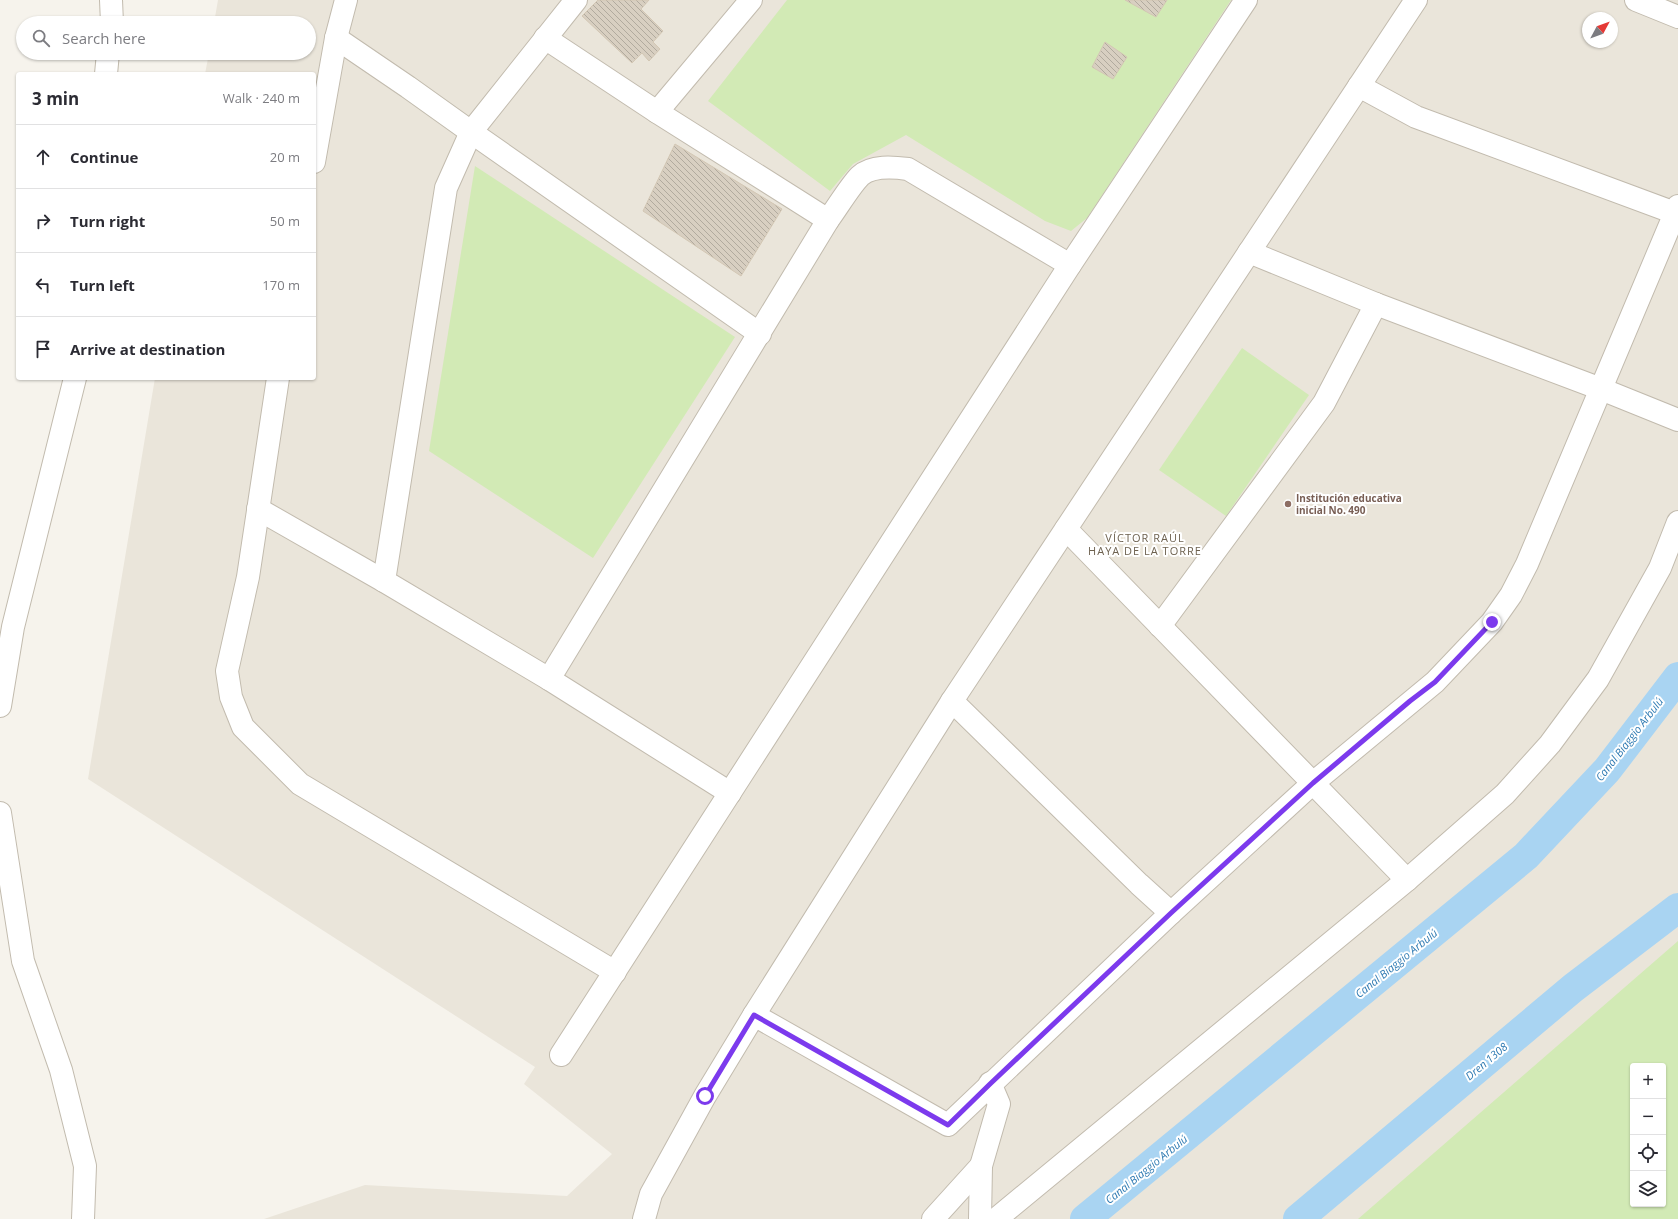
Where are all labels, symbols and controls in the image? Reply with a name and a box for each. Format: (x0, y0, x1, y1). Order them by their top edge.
north arrow (1582, 12, 1618, 48)
search box (16, 16, 316, 60)
icon: search (30, 27, 52, 49)
text: Search here (62, 28, 146, 48)
text: 3 min (32, 87, 79, 110)
text: Walk · 240 m (223, 89, 300, 107)
icon: ahead (32, 146, 54, 168)
text: Continue (70, 147, 138, 167)
text: 20 m (270, 148, 300, 166)
icon: right (32, 210, 54, 232)
text: Turn right (70, 211, 145, 231)
text: 50 m (270, 212, 300, 230)
icon: left (32, 274, 54, 296)
text: Turn left (70, 275, 135, 295)
text: 170 m (262, 276, 300, 294)
icon: arrive (32, 338, 54, 360)
text: Arrive at destination (70, 339, 225, 359)
place label: Institución educativa inicial No. 490 (1296, 491, 1402, 517)
marker: Institución educativa inicial No. 490 (1283, 499, 1293, 509)
district label: VÍCTOR RAÚL HAYA DE LA TORRE (1088, 530, 1202, 558)
route end (1483, 613, 1501, 631)
water label: Canal Biaggio Arbulú (1592, 694, 1666, 784)
water label: Canal Biaggio Arbulú (1352, 925, 1440, 1001)
water label: Dren 1308 (1462, 1039, 1510, 1083)
map controls (1630, 1063, 1666, 1207)
button: + (1630, 1063, 1666, 1099)
route start (696, 1087, 714, 1105)
button: − (1630, 1099, 1666, 1135)
water label: Canal Biaggio Arbulú (1102, 1131, 1190, 1207)
button: locate (1630, 1135, 1666, 1171)
button: layers (1630, 1171, 1666, 1207)

